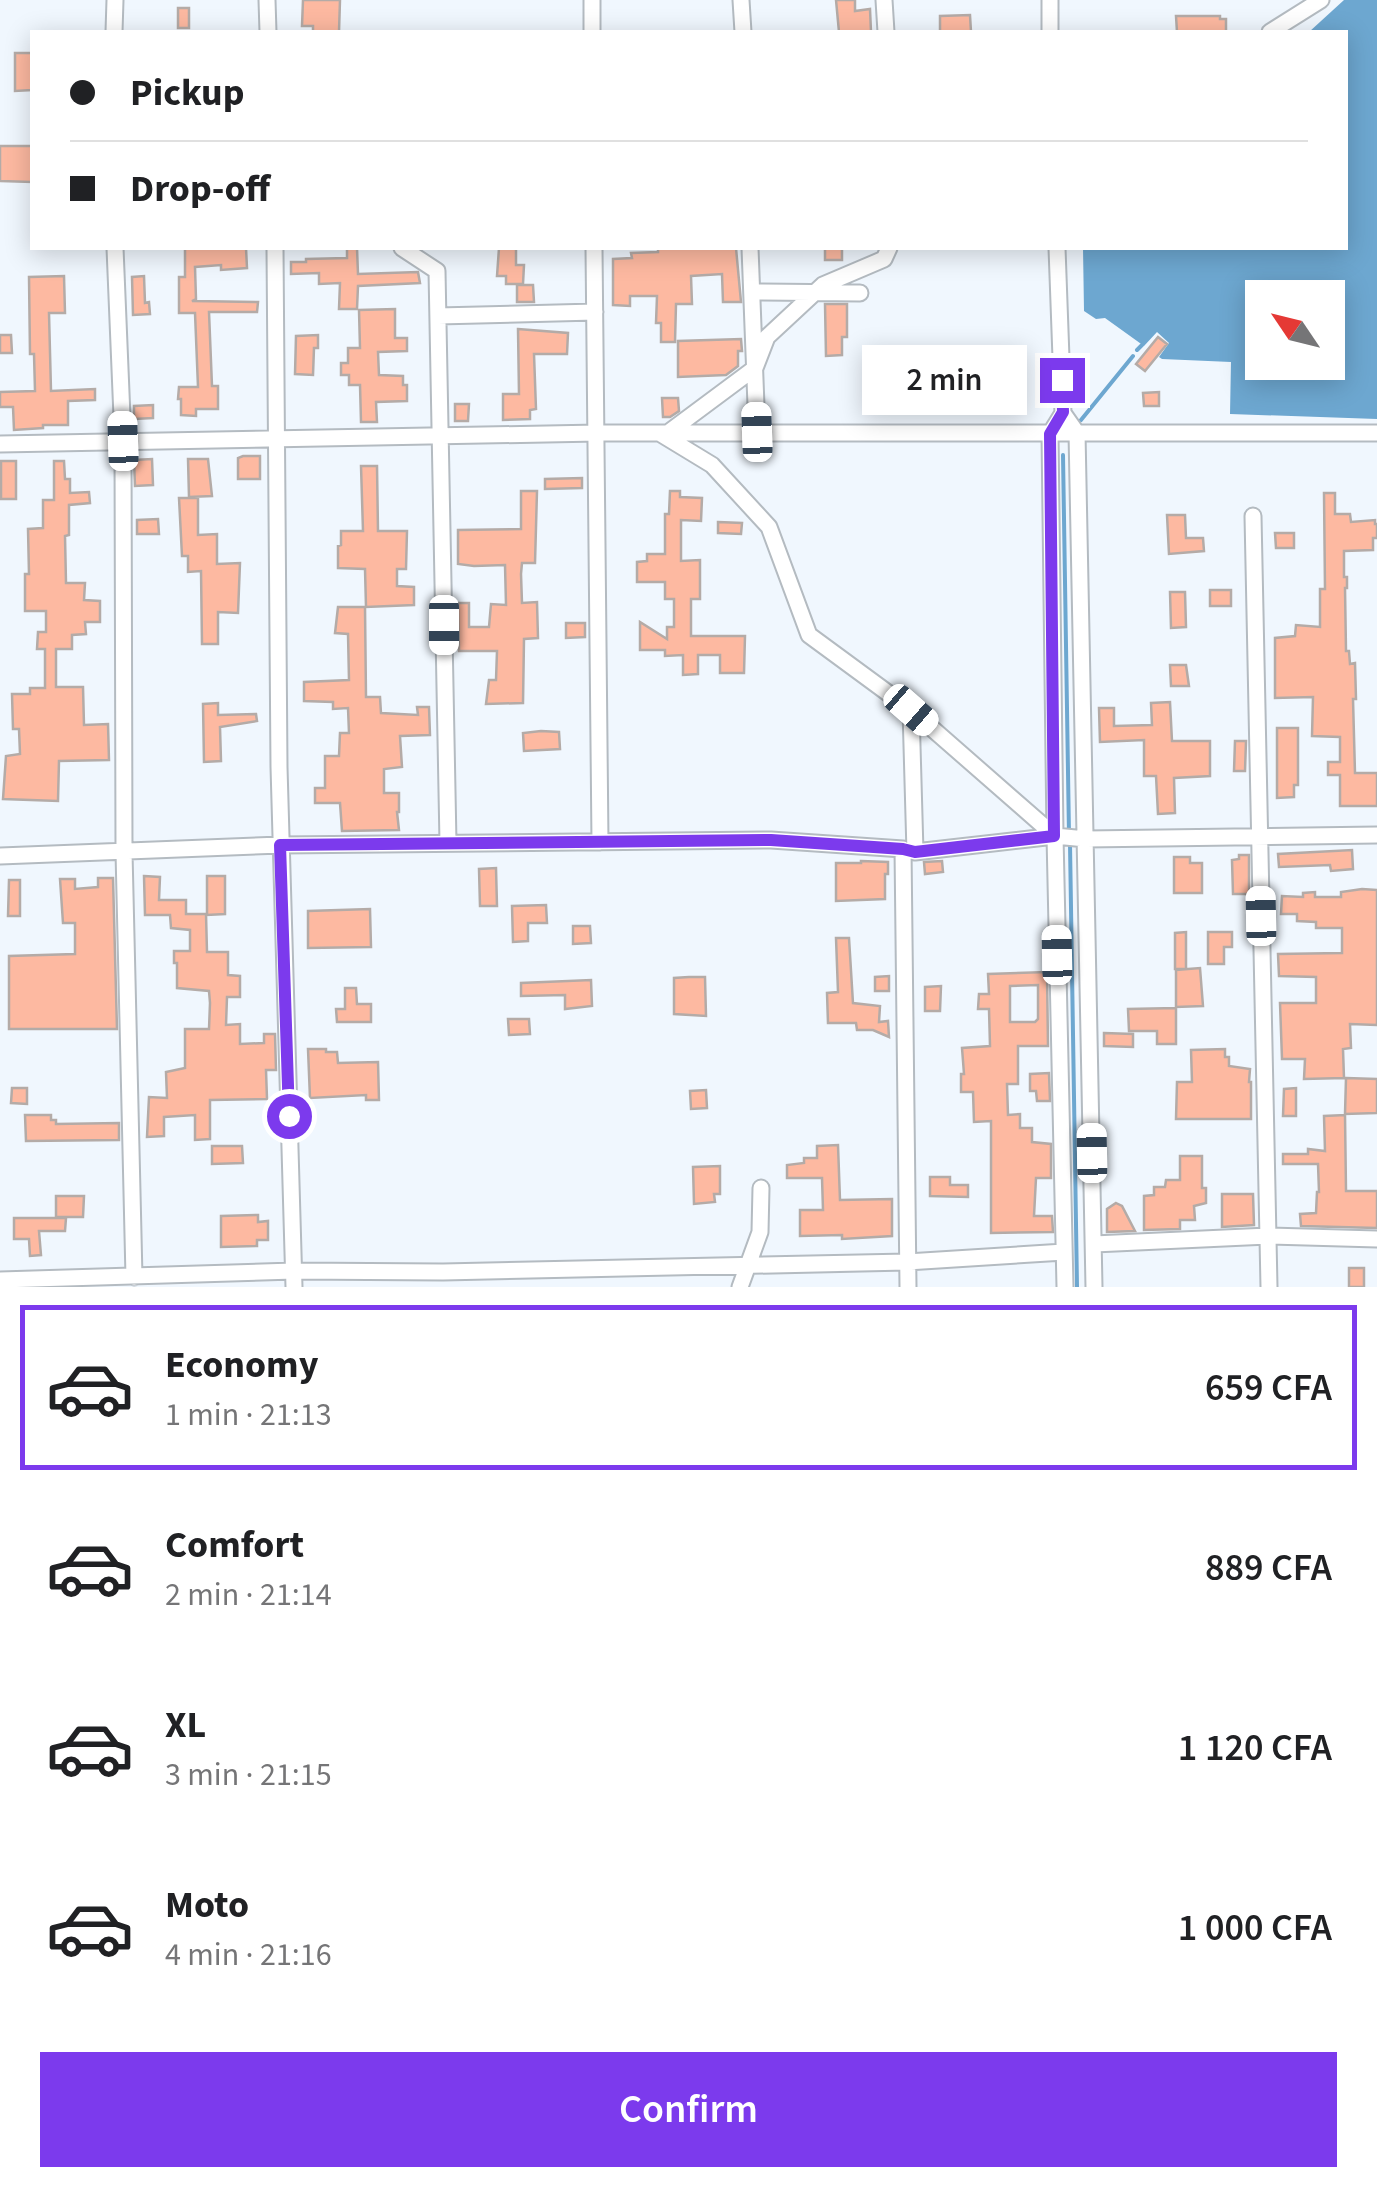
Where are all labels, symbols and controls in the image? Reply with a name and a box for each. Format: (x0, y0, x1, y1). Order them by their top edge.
text: Pickup (130, 66, 244, 120)
text: Drop-off (130, 162, 270, 216)
north arrow (1245, 280, 1345, 380)
map controls (1245, 280, 1345, 380)
callout: 2 min (862, 345, 1027, 415)
text: 2 min (906, 357, 983, 403)
route end (1040, 358, 1085, 403)
car (741, 401, 773, 463)
car (107, 410, 139, 472)
car (429, 595, 459, 655)
car (879, 679, 943, 741)
car (1245, 886, 1277, 946)
car (1041, 925, 1073, 985)
route start (267, 1094, 312, 1139)
car (1076, 1123, 1108, 1183)
text: Economy (165, 1338, 318, 1392)
icon: car (45, 1343, 135, 1433)
text: 659 CFA (1205, 1361, 1332, 1415)
text: 1 min · 21:13 (165, 1392, 332, 1438)
text: Comfort (165, 1518, 304, 1572)
icon: car (45, 1523, 135, 1613)
text: 889 CFA (1205, 1541, 1332, 1595)
text: 2 min · 21:14 (165, 1572, 332, 1618)
text: XL (165, 1698, 206, 1752)
icon: car (45, 1703, 135, 1793)
text: 1 120 CFA (1178, 1721, 1332, 1775)
text: 3 min · 21:15 (165, 1752, 332, 1798)
text: Moto (165, 1878, 249, 1932)
icon: car (45, 1883, 135, 1973)
text: 1 000 CFA (1178, 1901, 1332, 1955)
text: 4 min · 21:16 (165, 1932, 332, 1978)
button: Confirm (40, 2052, 1337, 2167)

